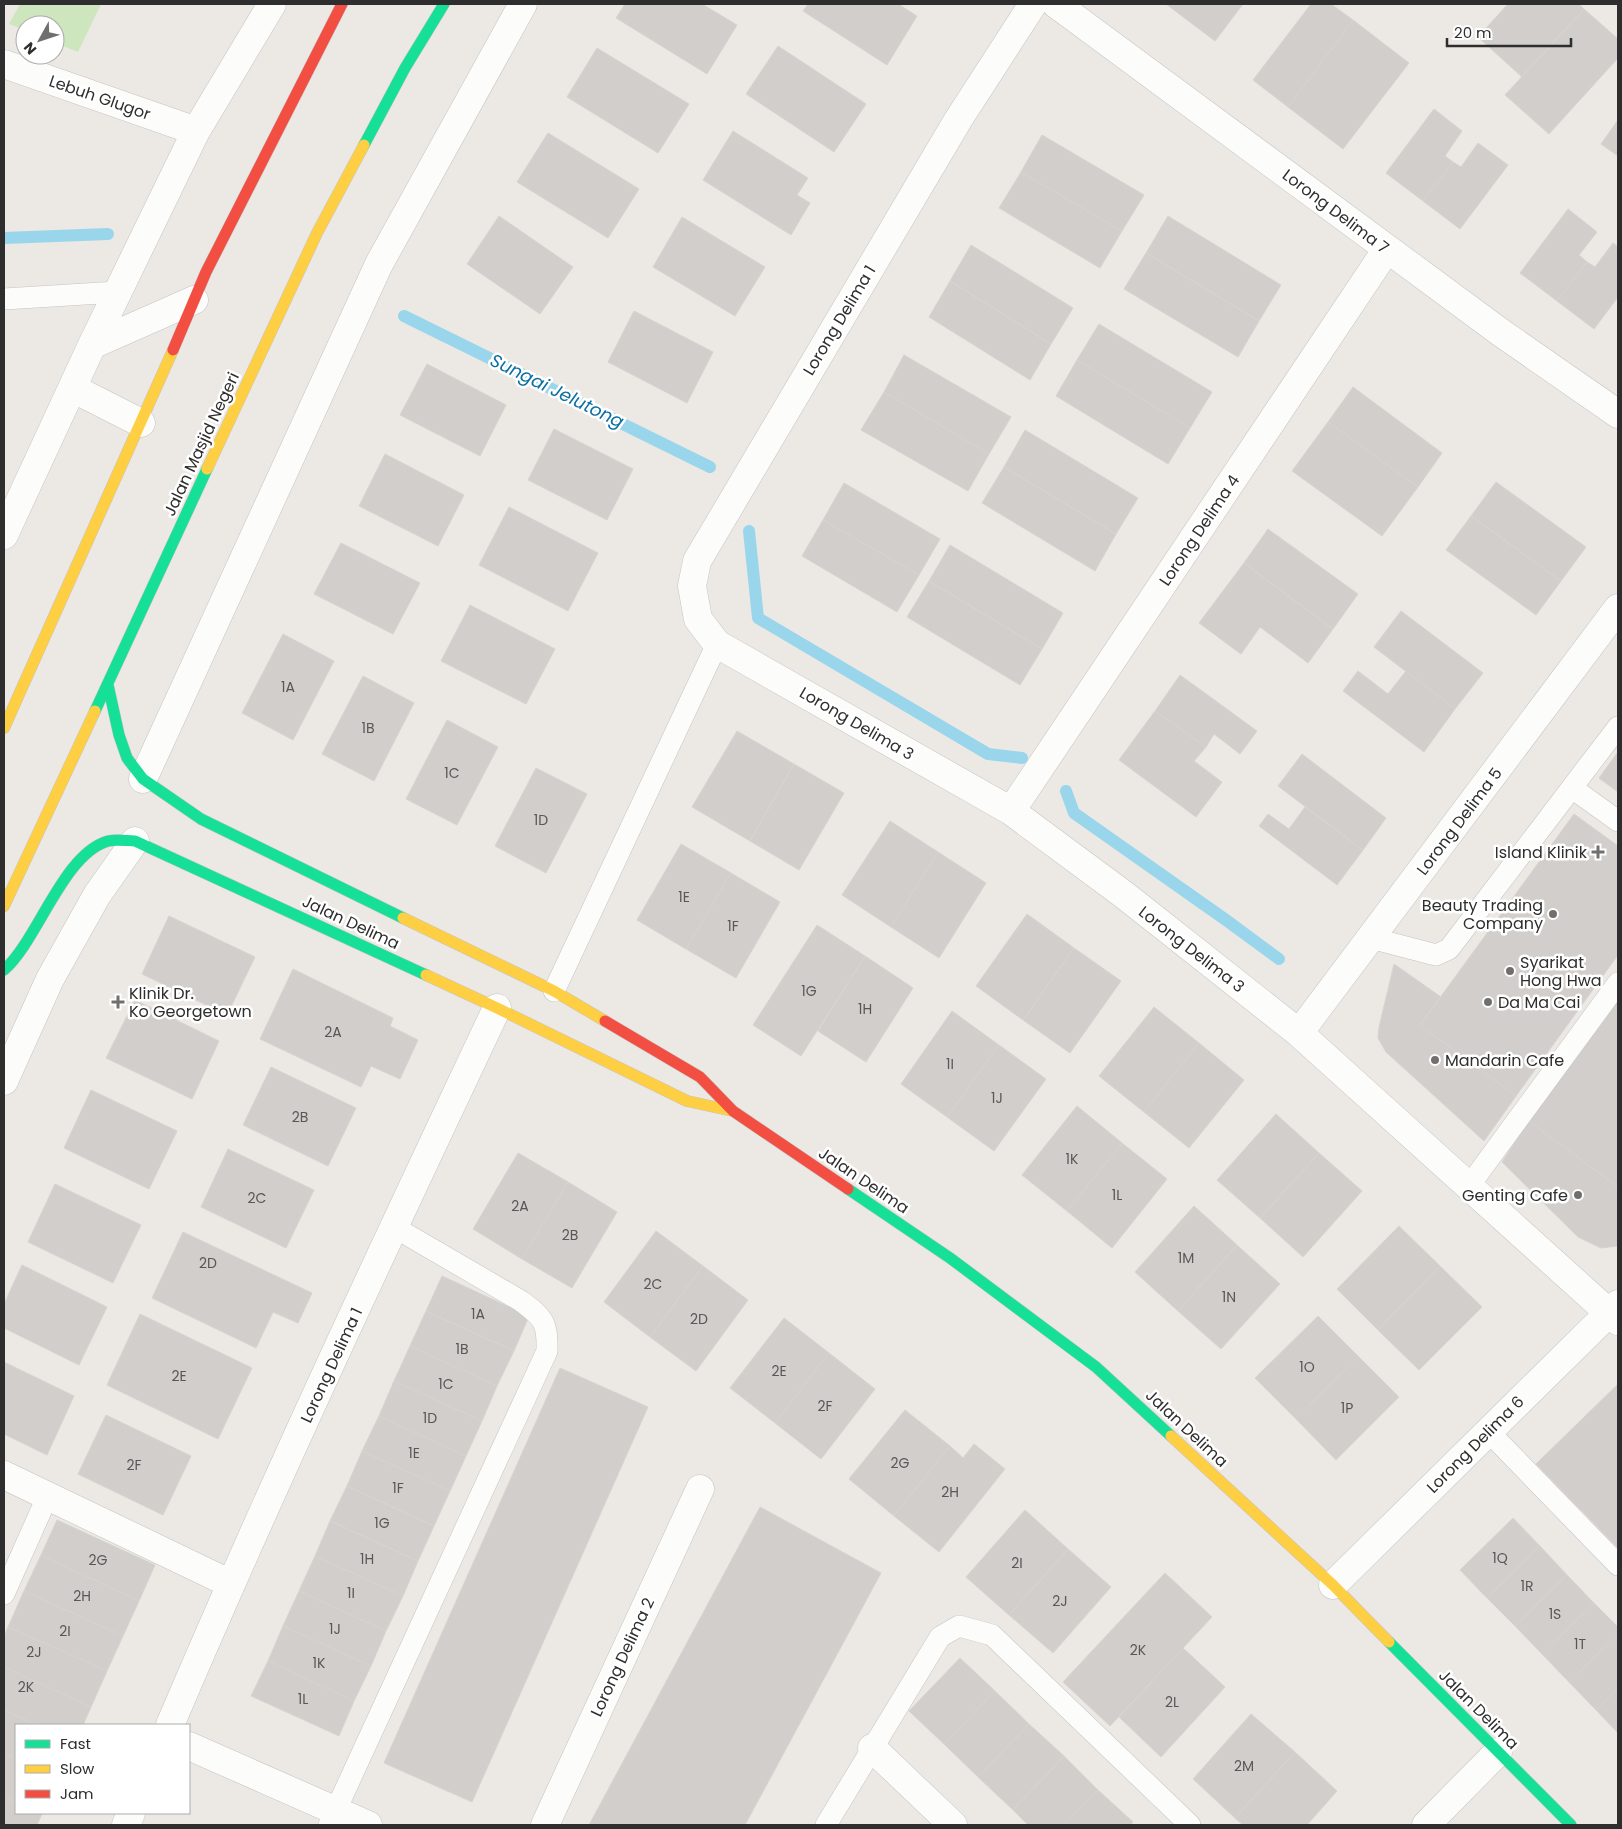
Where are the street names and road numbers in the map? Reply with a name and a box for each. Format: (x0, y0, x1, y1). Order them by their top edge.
street label: Lebuh Glugor (46, 69, 154, 126)
street label: Lorong Delima 7 (1278, 164, 1394, 259)
street label: Lorong Delima 1 (798, 261, 881, 380)
street label: Jalan Masjid Negeri (158, 369, 245, 520)
street label: Lorong Delima 4 (1154, 470, 1245, 590)
street label: Lorong Delima 3 (795, 681, 918, 766)
street label: Lorong Delima 5 (1411, 763, 1508, 880)
street label: Jalan Delima (298, 890, 403, 955)
street label: Lorong Delima 3 (1134, 901, 1250, 998)
street label: Jalan Delima (814, 1142, 914, 1219)
street label: Lorong Delima 1 (295, 1304, 368, 1426)
street label: Jalan Delima (1140, 1384, 1233, 1473)
street label: Lorong Delima 6 (1421, 1390, 1529, 1498)
street label: Lorong Delima 2 (585, 1594, 660, 1720)
street label: Jalan Delima (1433, 1664, 1524, 1755)

